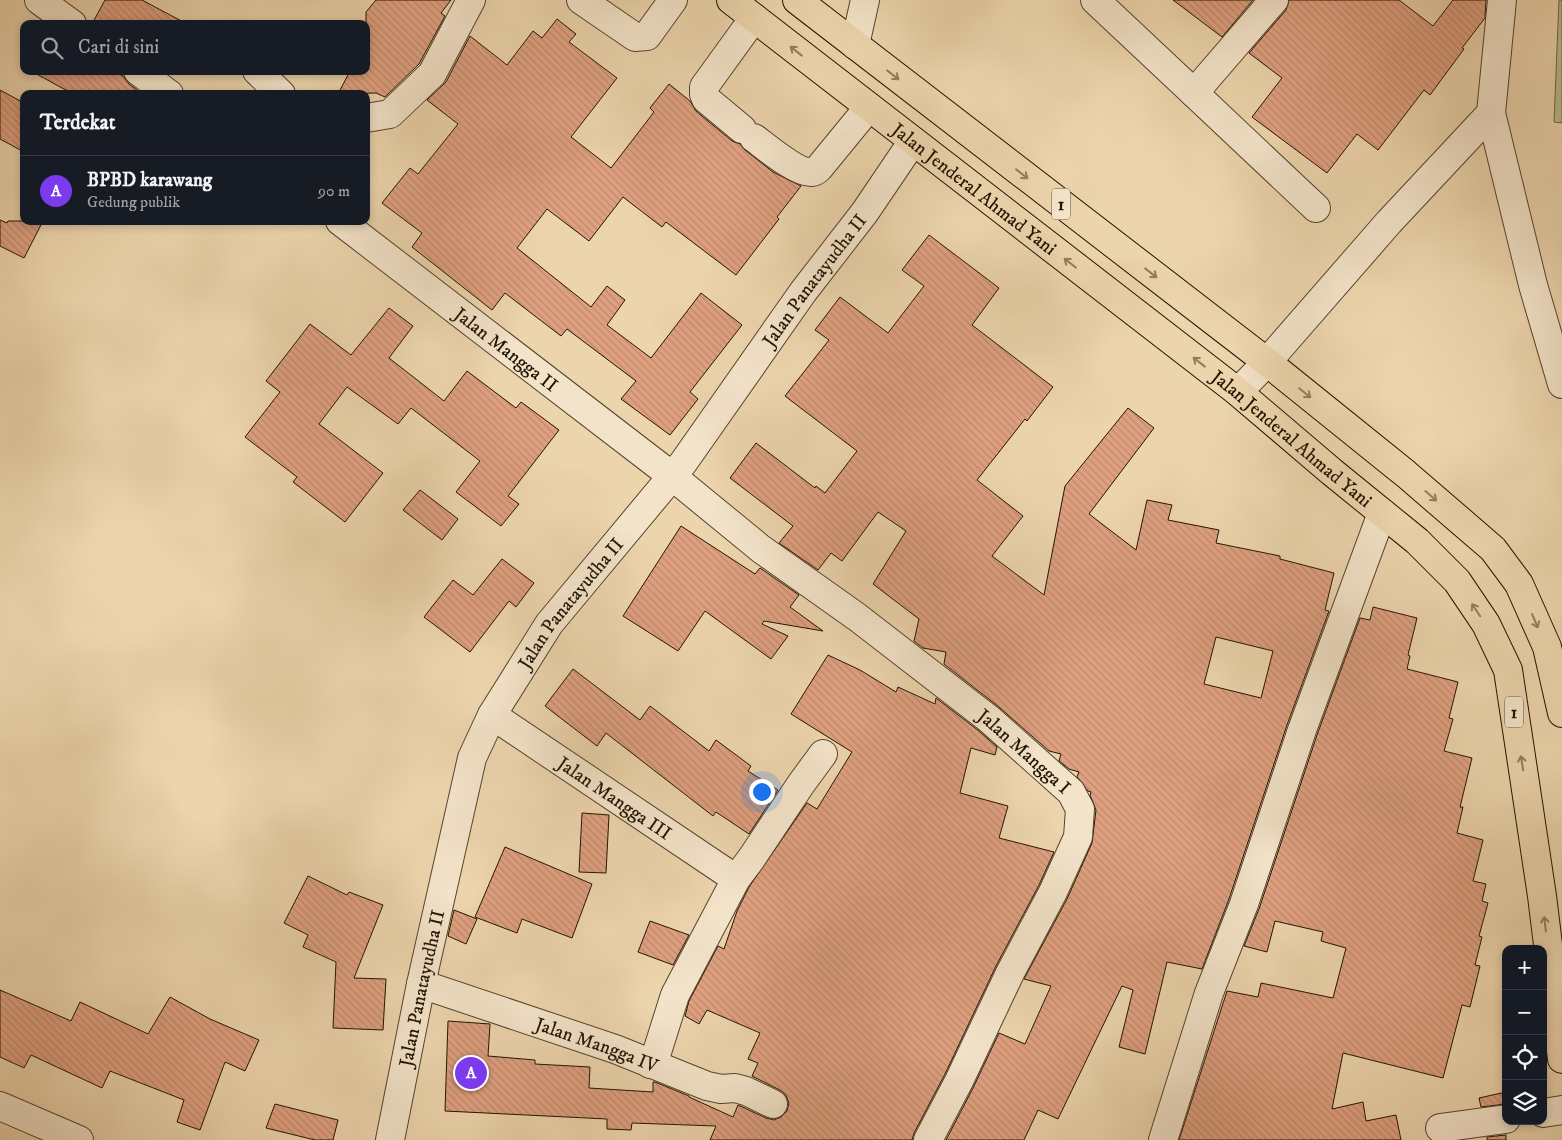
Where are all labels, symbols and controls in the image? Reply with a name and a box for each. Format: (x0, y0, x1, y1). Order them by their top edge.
search box (20, 20, 370, 75)
icon: search (38, 34, 66, 62)
text: Cari di sini (78, 36, 159, 59)
one-way arrow (790, 46, 803, 57)
one-way arrow (886, 70, 899, 81)
text: Terdekat (40, 110, 115, 136)
street label: Jalan Jenderal Ahmad Yani (885, 117, 1061, 261)
text: BPBD karawang (87, 169, 212, 192)
one-way arrow (1015, 169, 1029, 179)
text: A (51, 181, 61, 201)
text: 90 m (318, 181, 350, 201)
road number: 1 (1052, 188, 1070, 220)
text: Gedung publik (87, 192, 180, 212)
street label: Jalan Panatayudha II (757, 210, 872, 353)
one-way arrow (1064, 257, 1077, 268)
one-way arrow (1144, 268, 1158, 278)
street label: Jalan Mangga II (448, 302, 562, 397)
one-way arrow (1192, 357, 1206, 367)
street label: Jalan Jenderal Ahmad Yani (1205, 365, 1376, 513)
one-way arrow (1298, 388, 1311, 399)
one-way arrow (1424, 490, 1437, 501)
street label: Jalan Panatayudha II (513, 533, 629, 675)
one-way arrow (1471, 603, 1481, 617)
one-way arrow (1531, 613, 1541, 628)
road number: 1 (1505, 696, 1523, 728)
street label: Jalan Mangga I (971, 703, 1075, 799)
street label: Jalan Mangga III (551, 751, 676, 845)
one-way arrow (1516, 755, 1526, 771)
your location (749, 779, 775, 805)
street label: Jalan Panatayudha II (394, 908, 450, 1071)
one-way arrow (1540, 916, 1550, 932)
map controls (1502, 945, 1547, 1125)
button: + (1502, 945, 1547, 990)
button: − (1502, 990, 1547, 1035)
street label: Jalan Mangga IV (530, 1012, 662, 1079)
button: locate (1502, 1035, 1547, 1080)
pin: A (455, 1054, 487, 1092)
button: layers (1502, 1080, 1547, 1125)

